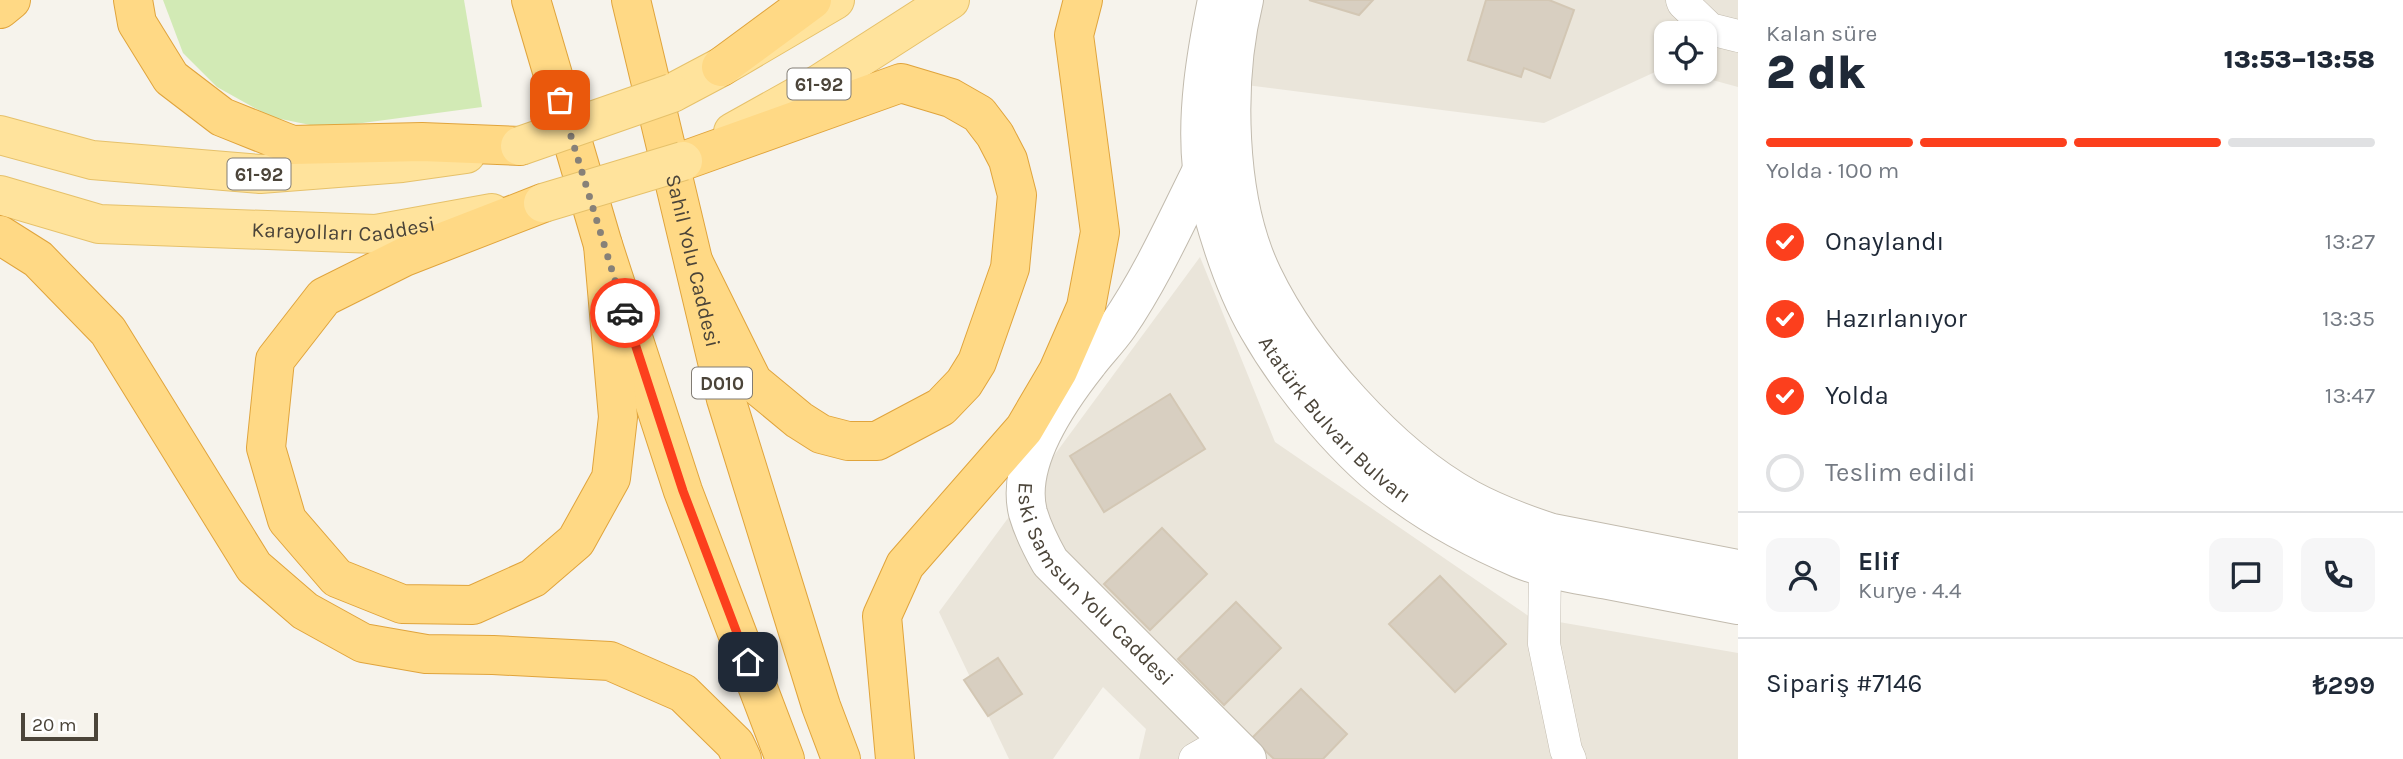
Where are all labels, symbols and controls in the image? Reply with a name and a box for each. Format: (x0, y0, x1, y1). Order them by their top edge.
text: Kalan süre (1766, 20, 1877, 47)
map controls (1654, 21, 1717, 84)
button: locate (1654, 21, 1717, 84)
text: 13:53–13:58 (2224, 44, 2375, 75)
text: 2 dk (1766, 46, 1865, 100)
road number: 61-92 (788, 68, 850, 100)
pin (530, 70, 590, 130)
icon: bag (541, 81, 579, 119)
text: Yolda · 100 m (1766, 157, 1899, 184)
road number: 61-92 (228, 158, 290, 190)
street label: Sahil Yolu Caddesi (661, 172, 725, 349)
street label: Karayolları Caddesi (251, 212, 437, 247)
icon: check (1766, 223, 1804, 261)
text: Onaylandı (1825, 226, 1944, 257)
text: 13:27 (2324, 228, 2375, 255)
courier (590, 278, 660, 348)
icon: car (606, 294, 644, 332)
icon: check (1766, 300, 1804, 338)
text: Hazırlanıyor (1825, 303, 1967, 334)
text: 13:35 (2322, 305, 2375, 332)
street label: Atatürk Bulvarı Bulvarı (1254, 332, 1416, 508)
road number: D010 (692, 368, 752, 398)
icon: check (1766, 377, 1804, 415)
text: Yolda (1825, 380, 1889, 411)
text: 13:47 (2325, 382, 2375, 409)
text: Teslim edildi (1825, 457, 1976, 488)
street label: Eski Samsun Yolu Caddesi (1013, 482, 1178, 690)
button: person (1766, 538, 1840, 612)
button: chat (2209, 538, 2283, 612)
button: phone (2301, 538, 2375, 612)
text: Elif (1858, 546, 1899, 577)
text: Kurye · 4.4 (1858, 577, 1962, 604)
pin (718, 632, 778, 692)
icon: home (729, 643, 767, 681)
text: Sipariş #7146 (1766, 668, 1922, 699)
text: ₺299 (2313, 670, 2375, 701)
scale bar (21, 710, 98, 742)
text: 20 m (32, 714, 77, 736)

